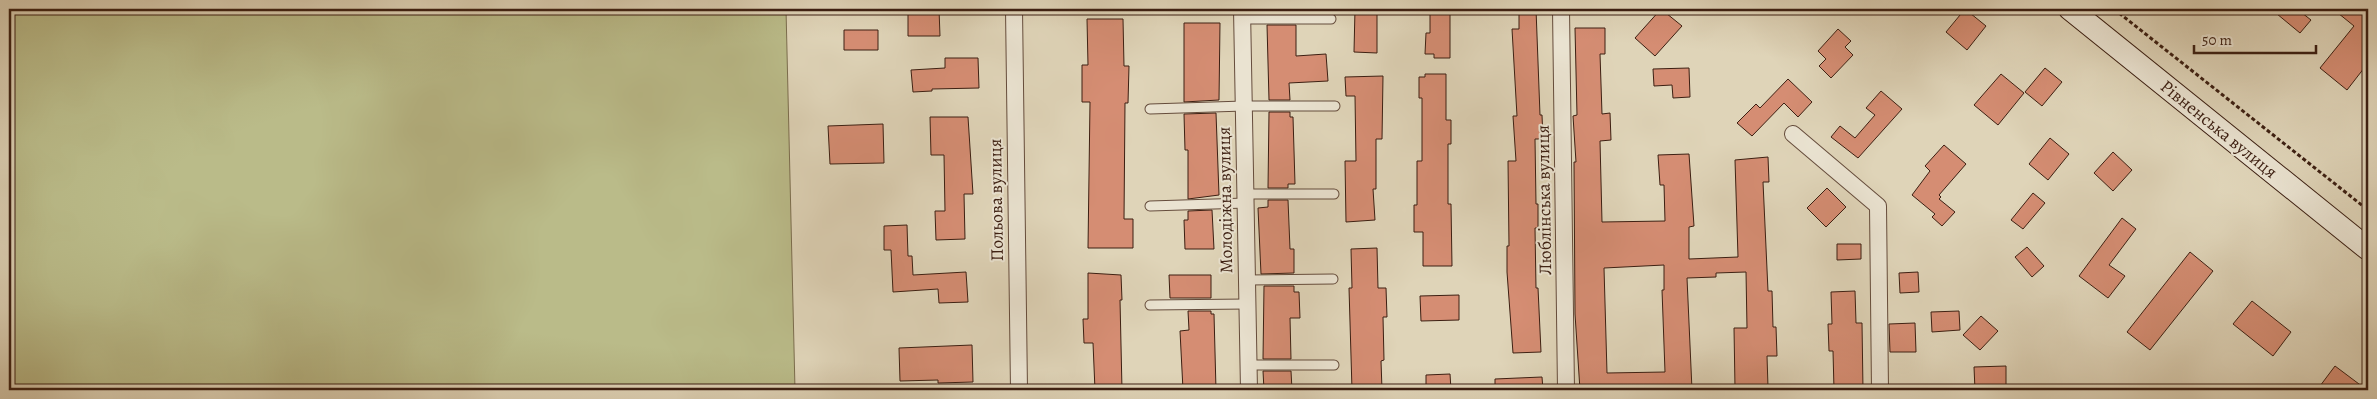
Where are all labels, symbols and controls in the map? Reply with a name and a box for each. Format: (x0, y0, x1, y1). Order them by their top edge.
scale bar (2194, 22, 2317, 54)
text: 50 m (2202, 30, 2232, 50)
street label: Рівненська вулиця (2156, 74, 2282, 184)
street label: Люблінська вулиця (1531, 125, 1557, 275)
street label: Молодіжна вулиця (1212, 126, 1238, 274)
street label: Польова вулиця (983, 138, 1009, 262)

